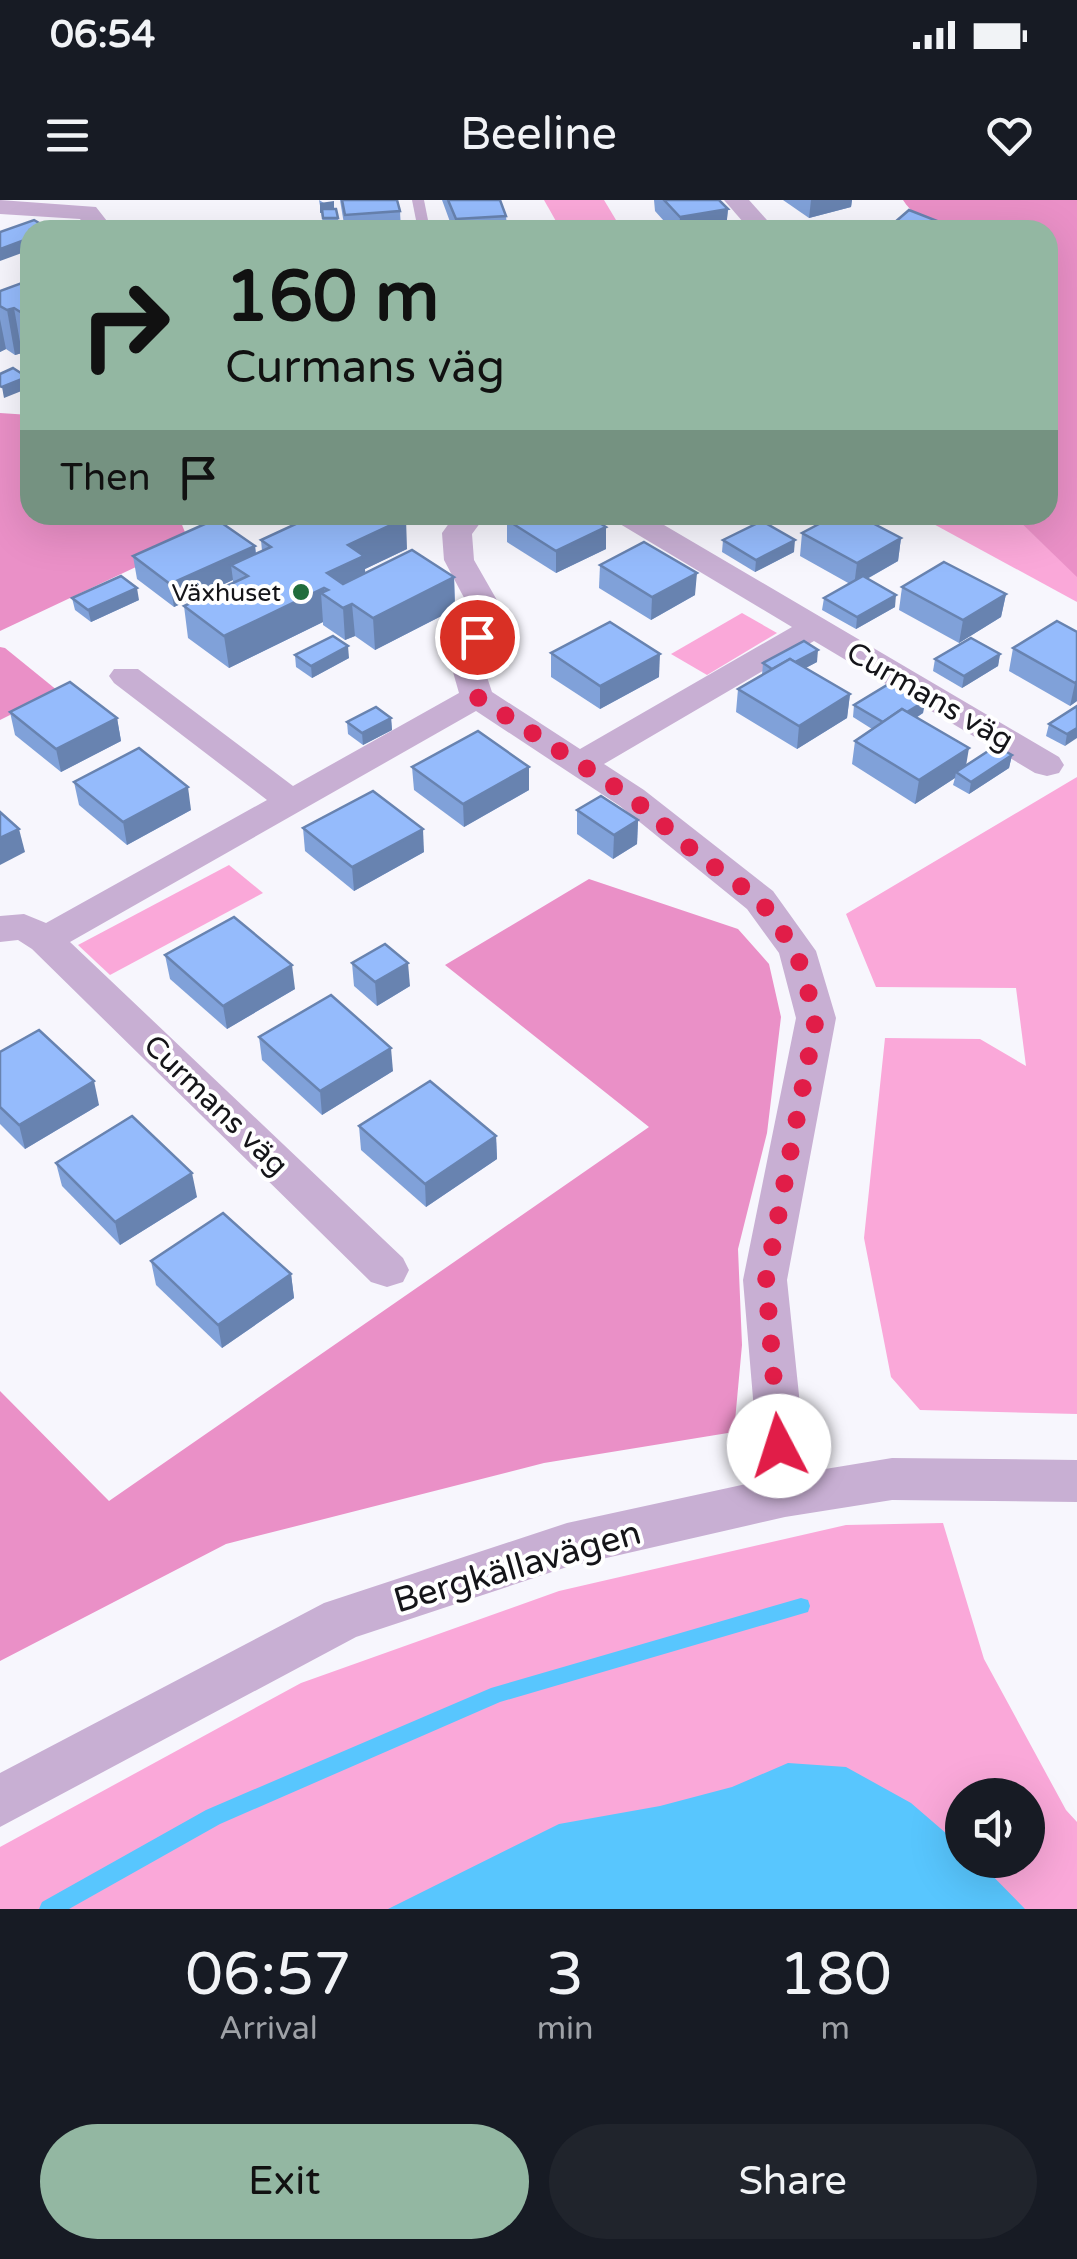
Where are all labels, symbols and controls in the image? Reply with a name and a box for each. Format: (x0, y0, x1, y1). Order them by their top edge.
text: 06:54 (50, 12, 155, 58)
icon: menu (40, 108, 95, 163)
text: Beeline (460, 108, 617, 162)
icon: heart (982, 108, 1037, 163)
text: 160 m (225, 256, 439, 340)
icon: right (60, 260, 190, 390)
text: Curmans väg (225, 341, 505, 395)
icon: arrive (171, 450, 226, 505)
text: Then (60, 455, 151, 501)
place label: Växhuset (171, 578, 281, 608)
marker: Växhuset (290, 581, 312, 603)
pin (435, 595, 520, 680)
icon: arrive (450, 610, 505, 665)
street label: Curmans väg (840, 634, 1020, 759)
street label: Curmans väg (136, 1027, 296, 1184)
position arrow (727, 1394, 831, 1498)
street label: Bergkällavägen (389, 1512, 646, 1622)
map controls (945, 1778, 1045, 1878)
button: sound (945, 1778, 1045, 1878)
text: 06:57 (185, 1939, 352, 2011)
text: 3 (546, 1939, 584, 2011)
text: 180 (779, 1939, 892, 2011)
text: Arrival (219, 2010, 318, 2048)
text: min (537, 2010, 594, 2048)
text: m (821, 2010, 850, 2048)
button: Exit (40, 2124, 529, 2239)
button: Share (549, 2124, 1037, 2239)

